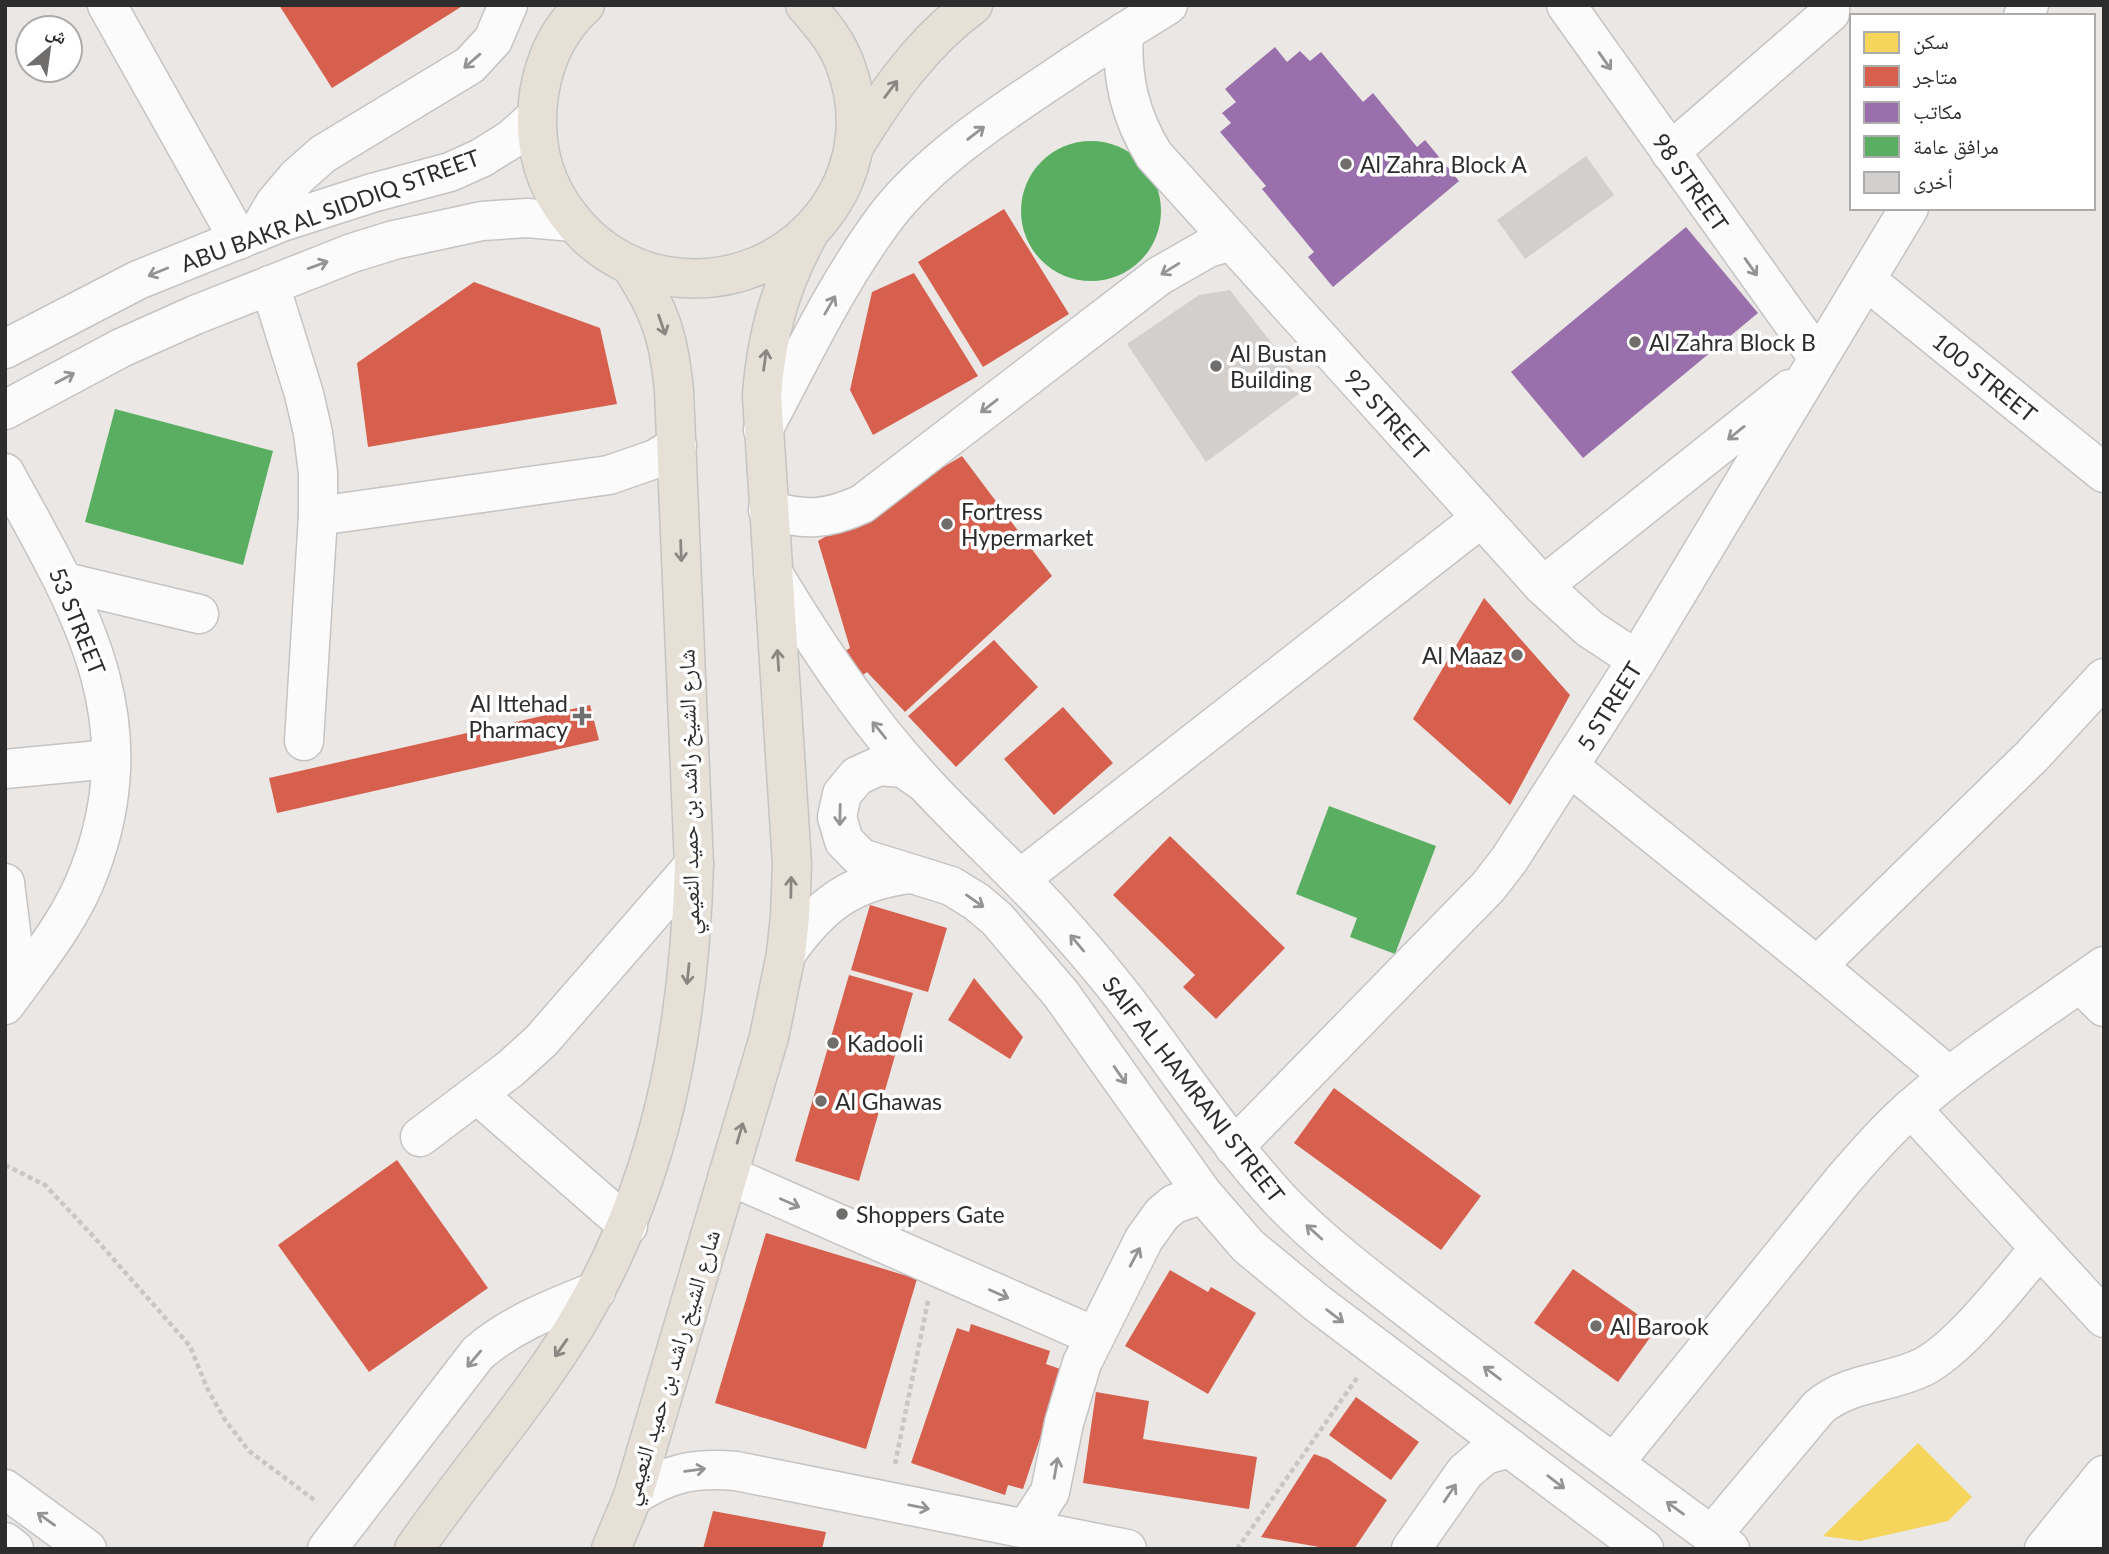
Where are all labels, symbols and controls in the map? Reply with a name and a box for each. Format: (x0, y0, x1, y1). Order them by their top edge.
north arrow (14, 14, 84, 84)
legend (1850, 14, 2095, 210)
text: ش (43, 19, 72, 50)
text: سكن (1913, 28, 1949, 55)
one-way arrow (1598, 51, 1612, 70)
one-way arrow (463, 53, 481, 69)
text: متاجر (1912, 63, 1957, 88)
one-way arrow (883, 80, 898, 99)
text: مكاتب (1913, 98, 1962, 124)
one-way arrow (966, 125, 984, 140)
street label: 98 STREET (1647, 128, 1735, 237)
text: مرافق عامة (1913, 133, 1999, 160)
street label: ABU BAKR AL SIDDIQ STREET (177, 143, 484, 277)
place label: Al Zahra Block A (1360, 150, 1527, 178)
marker: Al Zahra Block A (1338, 156, 1354, 172)
text: أخرى (1913, 168, 1953, 194)
one-way arrow (1744, 257, 1758, 276)
one-way arrow (306, 258, 328, 271)
one-way arrow (1161, 261, 1180, 276)
one-way arrow (148, 267, 170, 280)
one-way arrow (823, 295, 837, 315)
one-way arrow (656, 314, 669, 336)
street label: 100 STREET (1927, 326, 2043, 428)
place label: Al Zahra Block B (1649, 328, 1816, 356)
marker: Al Zahra Block B (1627, 334, 1643, 350)
place label: Al Bustan Building (1230, 339, 1327, 393)
one-way arrow (759, 349, 772, 372)
marker: Al Bustan Building (1208, 358, 1224, 374)
street label: 92 STREET (1339, 363, 1436, 466)
one-way arrow (55, 370, 75, 384)
one-way arrow (980, 399, 998, 414)
one-way arrow (1727, 425, 1745, 440)
place label: Fortress Hypermarket (961, 497, 1094, 551)
marker: Fortress Hypermarket (939, 516, 955, 532)
one-way arrow (674, 539, 687, 562)
street label: 53 STREET (44, 563, 112, 679)
place label: Al Maaz (1422, 641, 1503, 669)
marker: Al Maaz (1509, 647, 1525, 663)
street label: شارع الشيخ راشد بن حميد النعيمي (672, 649, 710, 935)
one-way arrow (771, 649, 784, 672)
street label: 5 STREET (1571, 656, 1648, 756)
place label: Al Ittehad Pharmacy (468, 689, 568, 743)
marker: Al Ittehad Pharmacy (574, 708, 590, 724)
one-way arrow (871, 721, 887, 739)
one-way arrow (833, 803, 847, 826)
one-way arrow (784, 876, 798, 899)
one-way arrow (965, 894, 984, 908)
one-way arrow (1069, 934, 1085, 952)
one-way arrow (681, 962, 694, 985)
street label: SAIF AL HAMRANI STREET (1097, 970, 1291, 1208)
place label: Kadooli (847, 1029, 924, 1057)
marker: Kadooli (825, 1035, 841, 1051)
one-way arrow (1113, 1065, 1127, 1084)
place label: Al Ghawas (835, 1087, 942, 1115)
marker: Al Ghawas (813, 1093, 829, 1109)
one-way arrow (735, 1122, 748, 1144)
one-way arrow (779, 1197, 801, 1210)
place label: Shoppers Gate (856, 1200, 1005, 1228)
marker: Shoppers Gate (834, 1206, 850, 1222)
one-way arrow (1305, 1224, 1323, 1240)
street label: شارع الشيخ راشد بن حميد النعيمي (615, 1226, 731, 1510)
one-way arrow (1129, 1247, 1142, 1268)
one-way arrow (988, 1288, 1009, 1301)
one-way arrow (1325, 1309, 1344, 1324)
place label: Al Barook (1610, 1312, 1709, 1340)
marker: Al Barook (1588, 1318, 1604, 1334)
one-way arrow (554, 1337, 568, 1357)
one-way arrow (466, 1349, 482, 1367)
one-way arrow (1484, 1366, 1502, 1381)
one-way arrow (1050, 1457, 1063, 1480)
one-way arrow (683, 1464, 706, 1477)
one-way arrow (1546, 1475, 1565, 1490)
one-way arrow (1443, 1484, 1458, 1503)
one-way arrow (907, 1501, 930, 1514)
one-way arrow (1666, 1501, 1685, 1516)
one-way arrow (37, 1511, 56, 1526)

